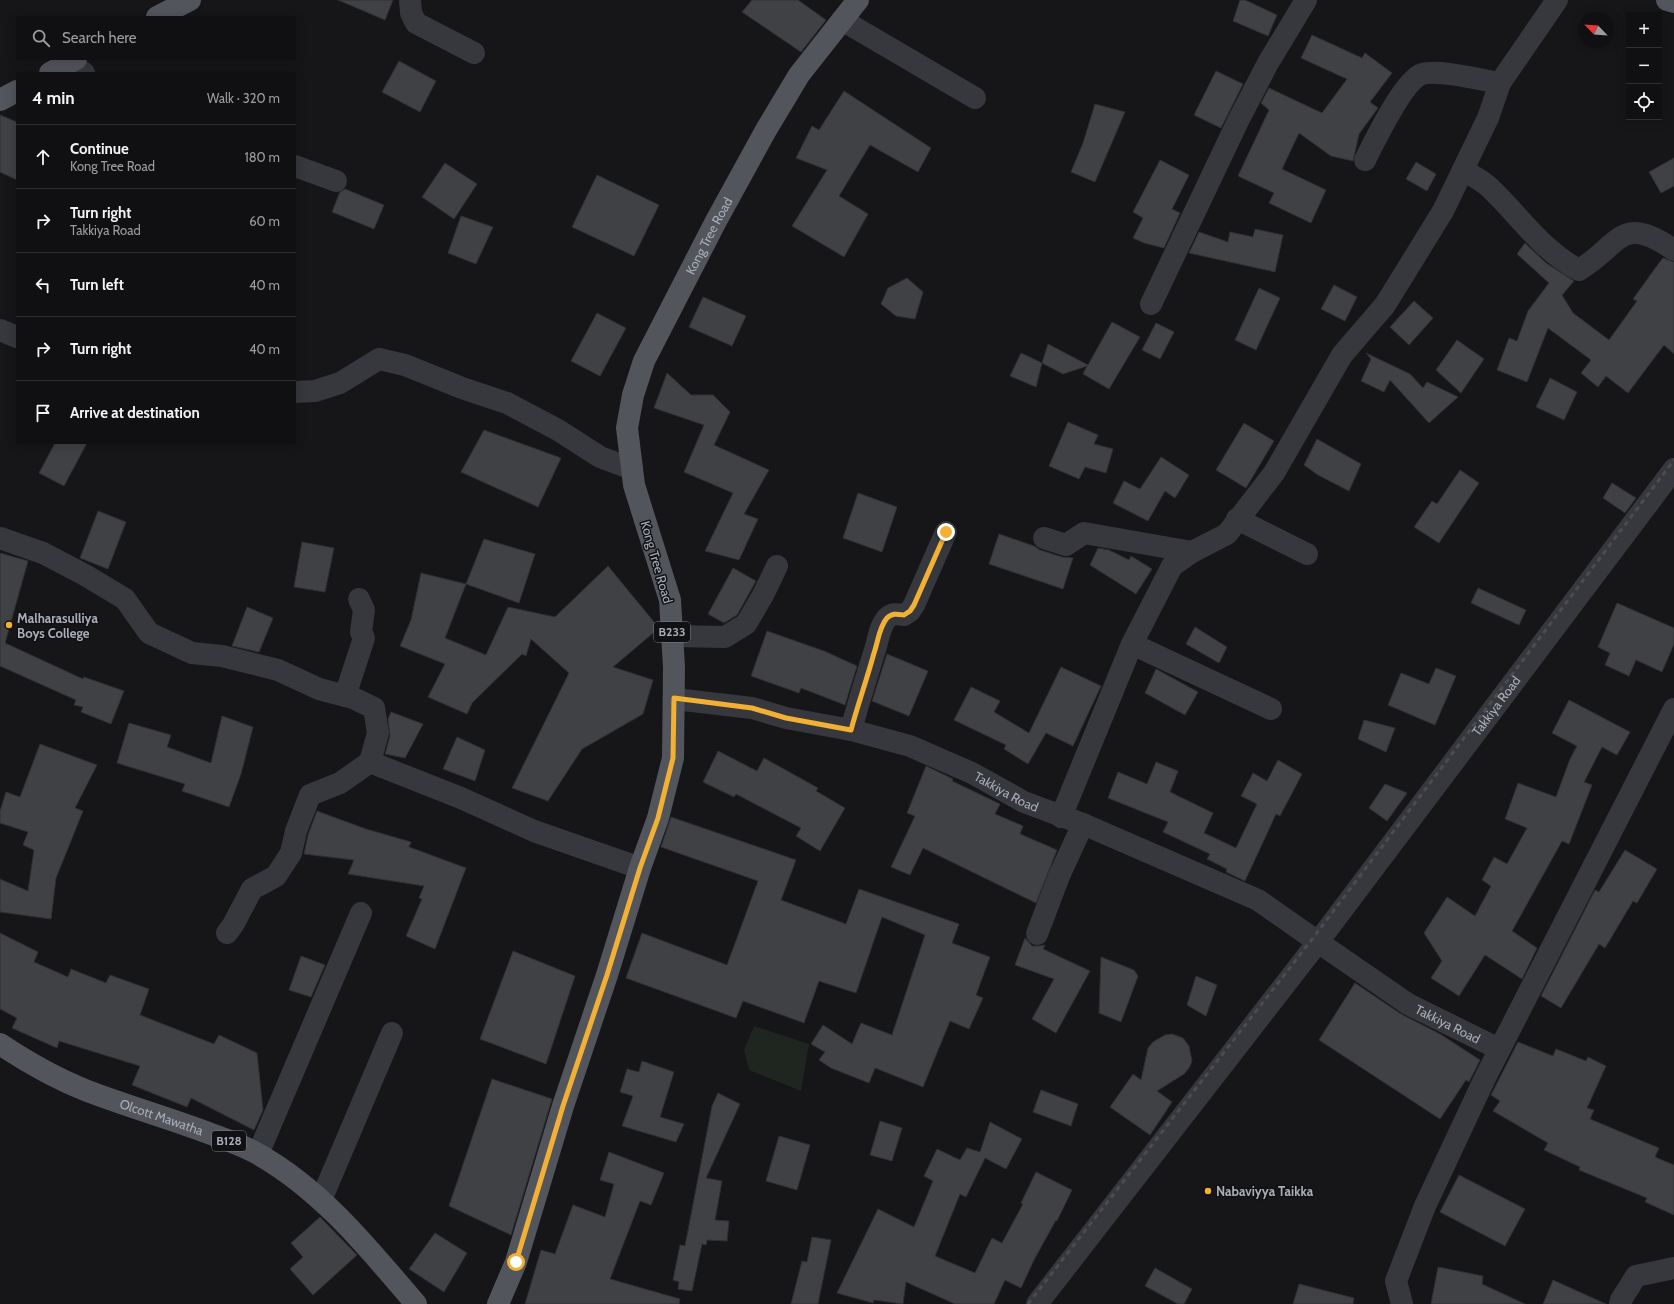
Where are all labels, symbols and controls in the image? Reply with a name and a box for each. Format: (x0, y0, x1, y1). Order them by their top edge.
north arrow (1578, 12, 1614, 48)
map controls (1626, 12, 1662, 120)
button: + (1626, 12, 1662, 48)
search box (16, 16, 296, 60)
icon: search (30, 27, 52, 49)
text: Search here (62, 29, 137, 47)
button: − (1626, 48, 1662, 84)
button: locate (1626, 84, 1662, 120)
text: 4 min (32, 88, 75, 108)
text: Walk · 320 m (207, 90, 280, 106)
text: Continue (70, 140, 129, 158)
icon: ahead (32, 146, 54, 168)
text: 180 m (244, 149, 280, 165)
text: Kong Tree Road (70, 158, 155, 174)
street label: Kong Tree Road (682, 194, 736, 277)
text: Turn right (70, 204, 131, 222)
icon: right (32, 210, 54, 232)
text: 60 m (249, 213, 280, 229)
text: Takkiya Road (70, 222, 141, 238)
icon: left (32, 274, 54, 296)
text: Turn left (70, 276, 124, 294)
text: 40 m (249, 277, 280, 293)
icon: right (32, 338, 54, 360)
text: Turn right (70, 340, 131, 358)
text: 40 m (249, 341, 280, 357)
icon: arrive (32, 402, 54, 424)
text: Arrive at destination (70, 404, 200, 422)
street label: Kong Tree Road (638, 519, 676, 605)
route end (937, 523, 955, 541)
place label: Malharasulliya Boys College (17, 610, 99, 641)
marker: Malharasulliya Boys College (4, 620, 14, 630)
road number: B233 (654, 622, 690, 642)
street label: Takkiya Road (1468, 673, 1523, 739)
street label: Takkiya Road (971, 768, 1041, 815)
street label: Takkiya Road (1413, 1001, 1483, 1047)
street label: Olcott Mawatha (118, 1095, 206, 1139)
road number: B128 (212, 1131, 246, 1151)
place label: Nabaviyya Taikka (1216, 1183, 1314, 1199)
marker: Nabaviyya Taikka (1203, 1186, 1213, 1196)
route start (507, 1253, 525, 1271)

